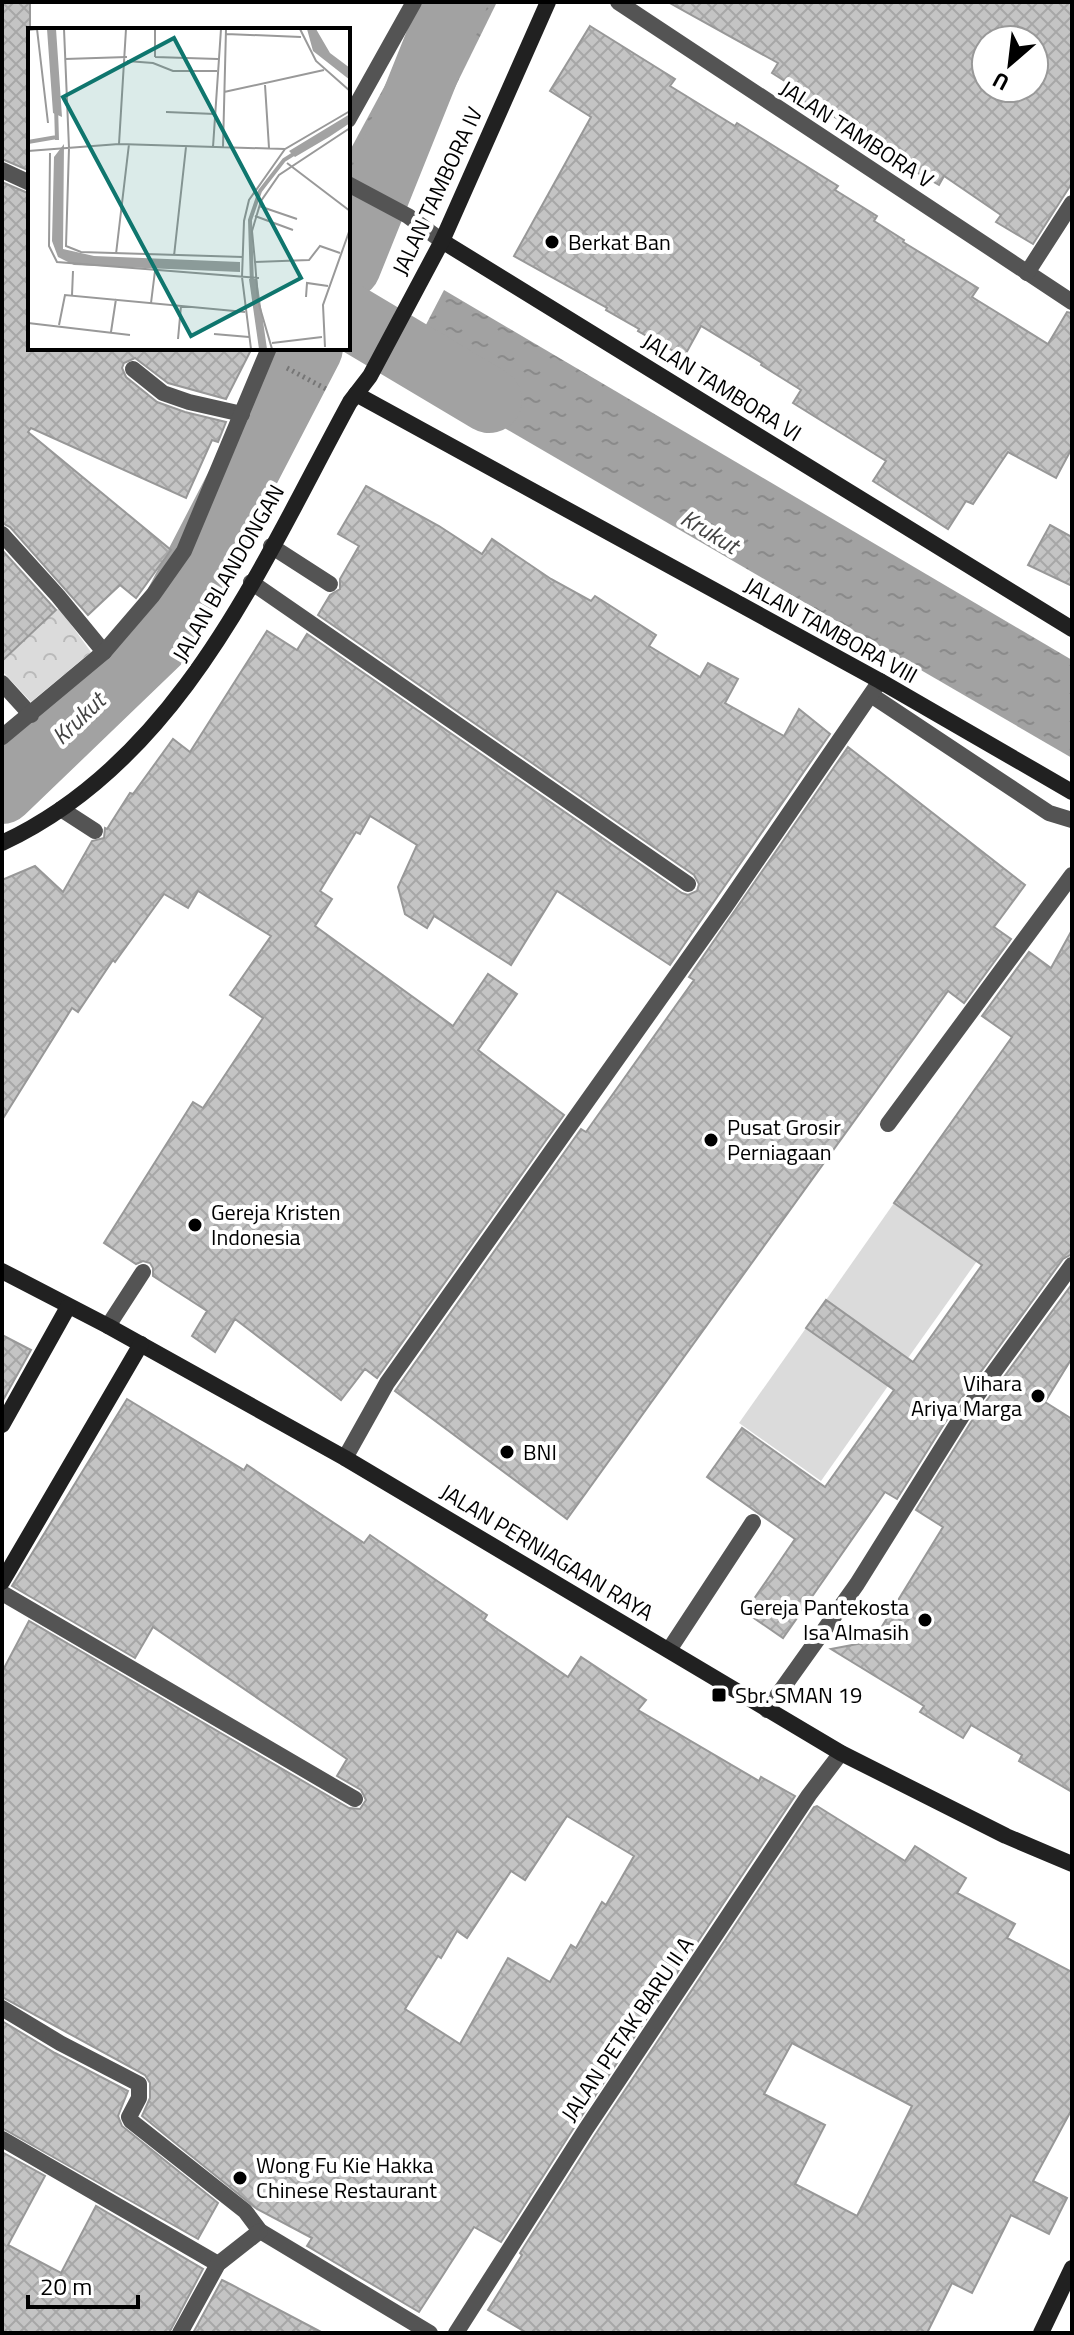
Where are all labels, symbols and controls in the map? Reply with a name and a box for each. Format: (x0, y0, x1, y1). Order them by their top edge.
north arrow (970, 24, 1050, 104)
inset map (28, 28, 350, 350)
text: U (986, 63, 1015, 100)
street label: JALAN TAMBORA V (773, 71, 941, 197)
street label: JALAN TAMBORA IV (383, 101, 491, 281)
place label: Berkat Ban (568, 225, 671, 259)
marker: Berkat Ban (543, 233, 561, 251)
street label: JALAN TAMBORA VI (636, 324, 808, 450)
street label: JALAN BLANDONGAN (163, 478, 293, 668)
water label: Krukut (674, 500, 749, 564)
street label: JALAN TAMBORA VIII (738, 568, 924, 692)
water label: Krukut (43, 681, 115, 753)
place label: Pusat Grosir Perniagaan (727, 1110, 841, 1169)
marker: Pusat Grosir Perniagaan (702, 1131, 720, 1149)
place label: Gereja Kristen Indonesia (211, 1195, 341, 1254)
marker: Gereja Kristen Indonesia (186, 1216, 204, 1234)
place label: Vihara Ariya Marga (911, 1366, 1022, 1425)
marker: Vihara Ariya Marga (1029, 1387, 1047, 1405)
place label: BNI (523, 1435, 557, 1469)
marker: BNI (498, 1443, 516, 1461)
street label: JALAN PERNIAGAAN RAYA (434, 1475, 660, 1629)
place label: Gereja Pantekosta Isa Almasih (740, 1590, 909, 1649)
marker: Gereja Pantekosta Isa Almasih (916, 1611, 934, 1629)
place label: Sbr. SMAN 19 (735, 1678, 862, 1712)
marker: Sbr. SMAN 19 (710, 1686, 728, 1704)
street label: JALAN PETAK BARU II A (552, 1930, 702, 2128)
place label: Wong Fu Kie Hakka Chinese Restaurant (256, 2148, 437, 2207)
marker: Wong Fu Kie Hakka Chinese Restaurant (231, 2169, 249, 2187)
scale bar (28, 2259, 138, 2309)
text: 20 m (40, 2268, 92, 2304)

